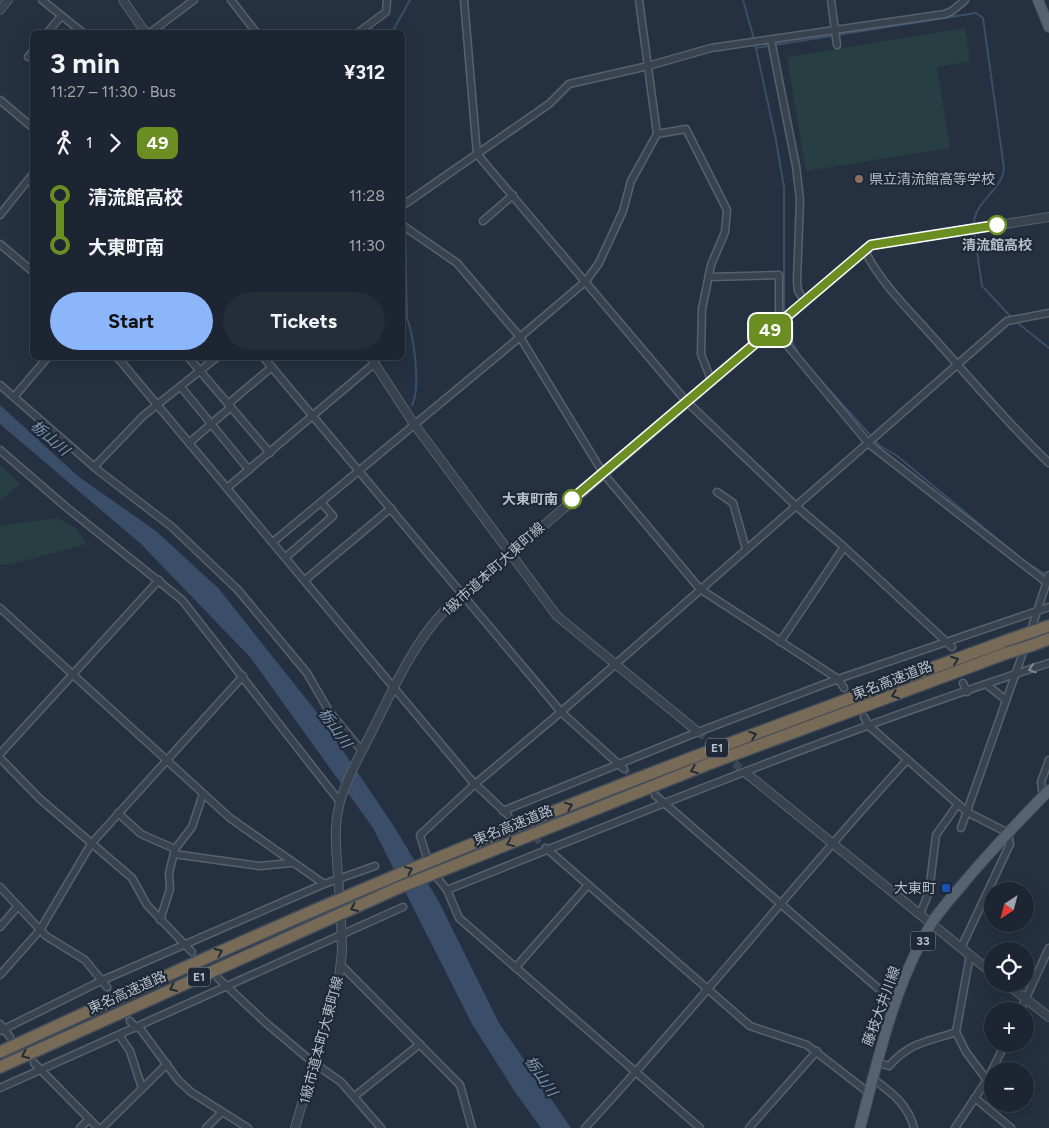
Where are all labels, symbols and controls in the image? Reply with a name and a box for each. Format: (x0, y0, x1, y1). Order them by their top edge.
text: 3 min (50, 46, 120, 80)
text: ¥312 (344, 61, 385, 84)
text: 11:27 – 11:30 · Bus (50, 82, 176, 101)
icon: walk (50, 129, 78, 157)
icon: forward (101, 129, 129, 157)
text: 49 (147, 132, 168, 154)
text: 1 (86, 133, 93, 152)
place label: 県立清流館高等学校 (869, 171, 995, 188)
marker: 県立清流館高等学校 (853, 173, 865, 185)
text: 清流館高校 (88, 186, 183, 209)
text: 11:28 (349, 186, 385, 205)
marker: 清流館高校 (987, 215, 1007, 235)
text: 大東町南 (88, 236, 164, 259)
text: 11:30 (349, 236, 385, 255)
place label: 清流館高校 (962, 237, 1032, 254)
button: Start (50, 292, 213, 350)
button: Tickets (223, 292, 385, 350)
line badge: 49 (748, 314, 792, 346)
text: 49 (759, 319, 781, 341)
water label: 栃山川 (27, 417, 75, 461)
marker: 大東町南 (562, 489, 582, 509)
place label: 大東町南 (502, 491, 558, 508)
street label: 1級市道本町大東町線 (439, 519, 548, 620)
one-way arrow (950, 656, 959, 666)
street label: 東名高速道路 (850, 657, 934, 703)
one-way arrow (1028, 663, 1037, 673)
one-way arrow (892, 689, 900, 699)
water label: 栃山川 (314, 705, 357, 753)
one-way arrow (748, 730, 757, 741)
road number: E1 (706, 738, 728, 758)
one-way arrow (690, 764, 699, 774)
street label: 東名高速道路 (471, 802, 555, 849)
one-way arrow (564, 802, 573, 812)
one-way arrow (506, 836, 515, 847)
one-way arrow (404, 866, 413, 877)
place label: 大東町 (894, 880, 936, 897)
marker: 大東町 (940, 882, 952, 894)
north arrow (984, 882, 1034, 932)
map controls (984, 882, 1034, 1112)
one-way arrow (350, 901, 359, 912)
road number: 33 (910, 931, 936, 950)
button: locate (984, 942, 1034, 992)
one-way arrow (214, 949, 223, 959)
street label: 藤枝大井川線 (859, 964, 904, 1049)
street label: 東名高速道路 (85, 968, 169, 1017)
road number: E1 (188, 968, 210, 986)
street label: 1級市道本町大東町線 (296, 974, 347, 1106)
one-way arrow (169, 982, 178, 993)
button: + (984, 1002, 1034, 1052)
one-way arrow (21, 1049, 30, 1060)
water label: 栃山川 (521, 1052, 562, 1101)
button: − (984, 1062, 1034, 1112)

